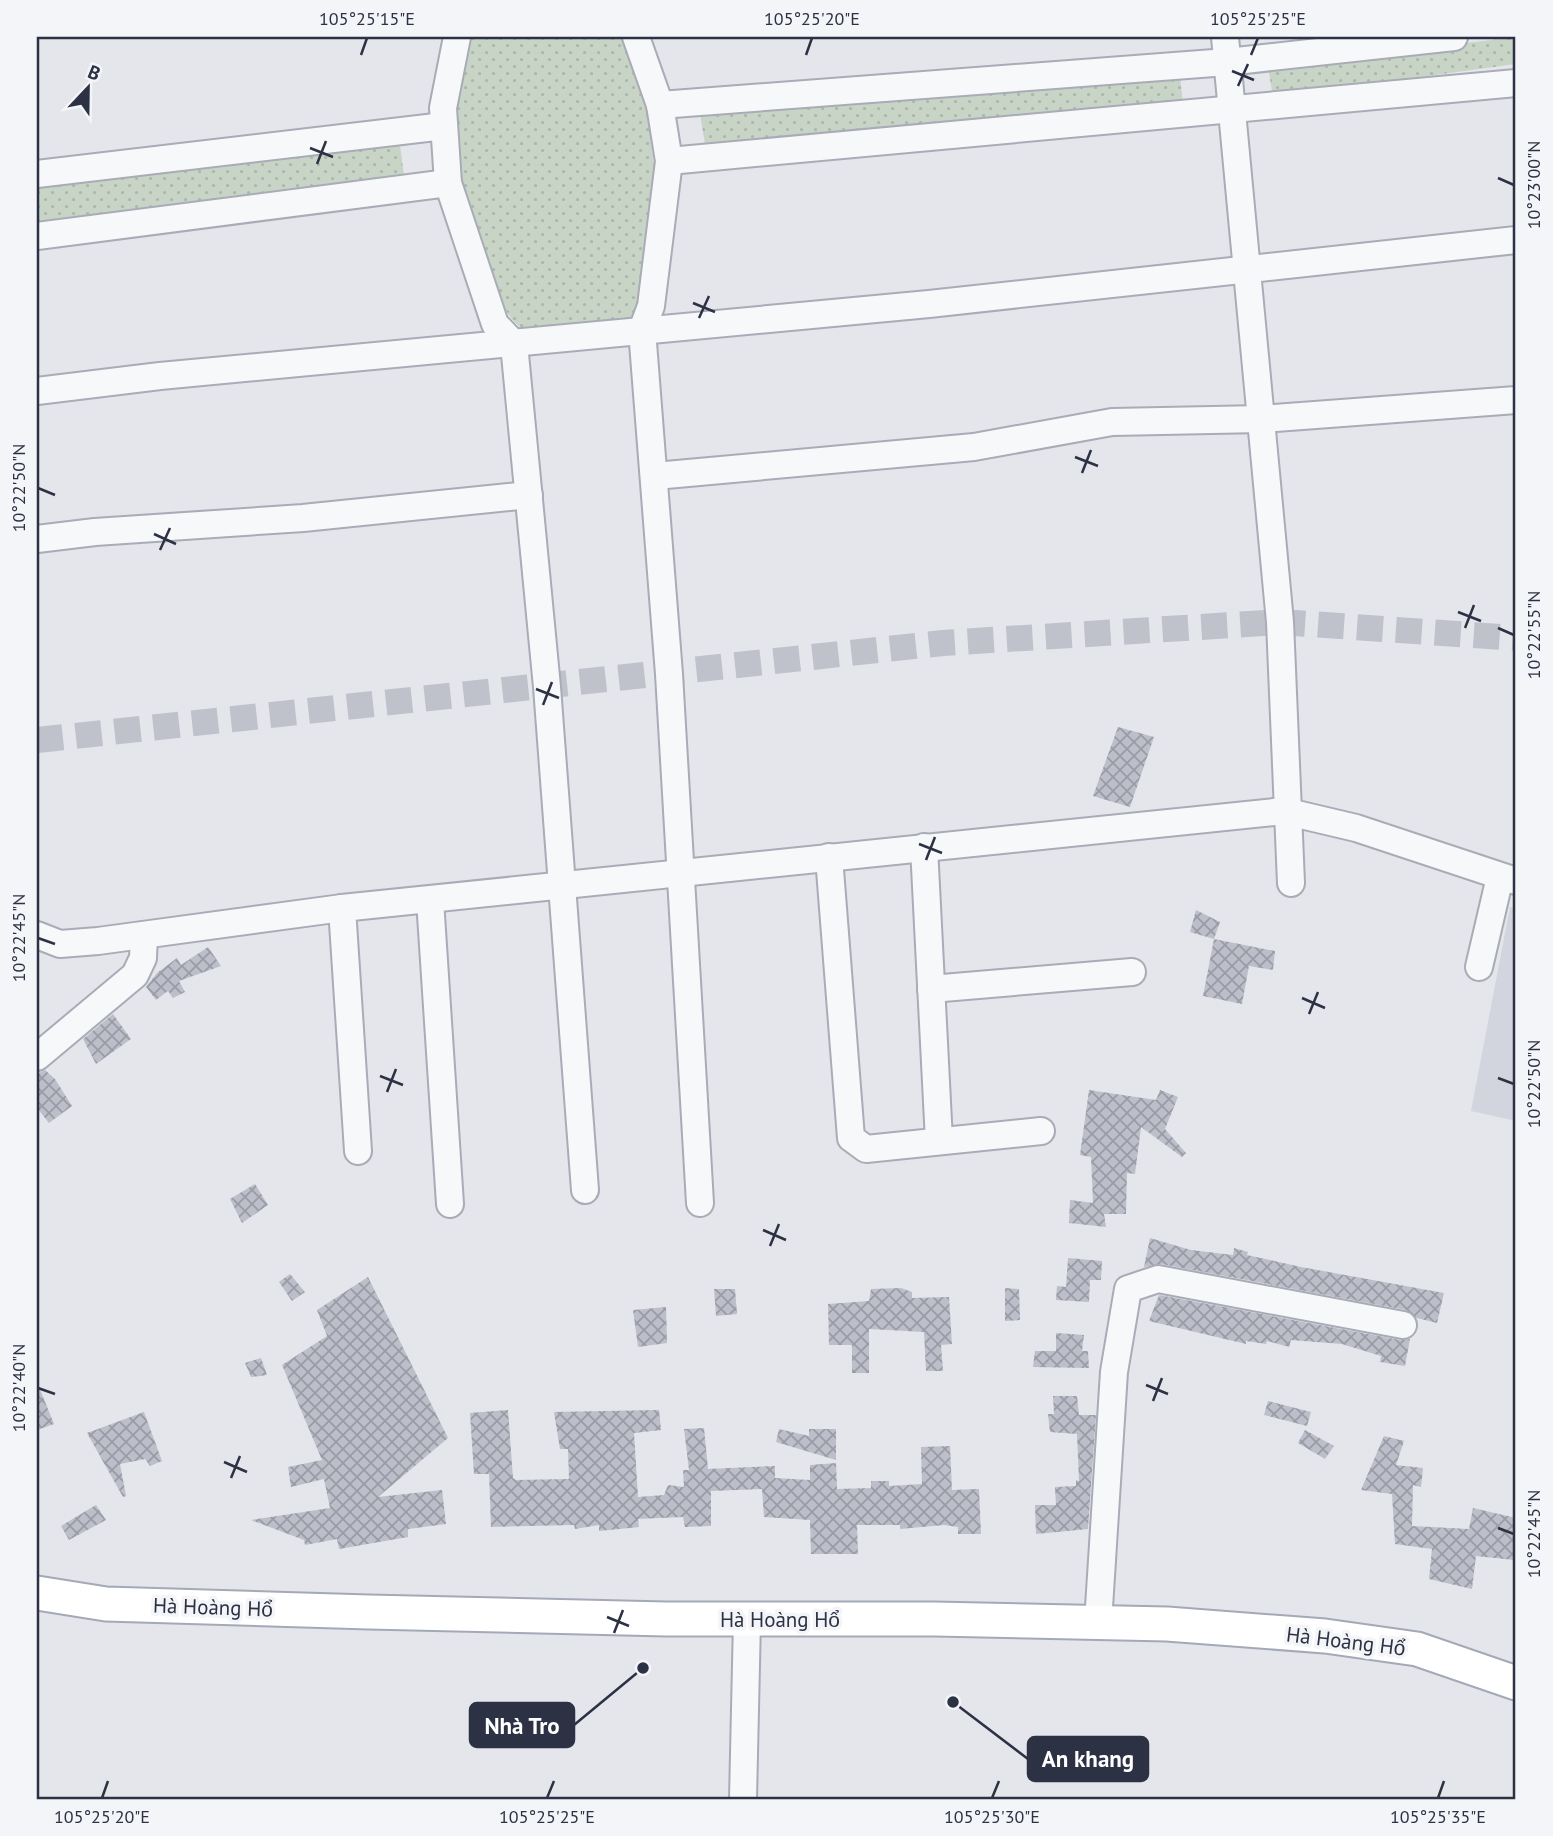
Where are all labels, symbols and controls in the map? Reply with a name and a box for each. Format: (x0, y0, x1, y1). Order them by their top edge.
text: 105°25'15"E (319, 7, 415, 30)
text: 105°25'20"E (764, 7, 860, 30)
text: 105°25'25"E (1210, 7, 1306, 30)
north arrow (52, 52, 122, 122)
text: B (85, 59, 104, 85)
text: 10°23'00"N (1522, 141, 1545, 229)
text: 10°22'50"N (7, 444, 30, 532)
text: 10°22'55"N (1522, 591, 1545, 679)
text: 10°22'45"N (7, 894, 30, 982)
text: 10°22'50"N (1522, 1040, 1545, 1128)
text: 10°22'40"N (7, 1344, 30, 1432)
text: 10°22'45"N (1522, 1490, 1545, 1578)
street label: Hà Hoàng Hổ (153, 1591, 273, 1623)
street label: Hà Hoàng Hổ (720, 1606, 840, 1633)
street label: Hà Hoàng Hổ (1285, 1620, 1407, 1662)
callout: Nhà Tro (470, 1703, 574, 1747)
text: Nhà Tro (484, 1711, 560, 1740)
callout: An khang (1028, 1737, 1148, 1781)
text: An khang (1042, 1744, 1134, 1773)
text: 105°25'20"E (54, 1805, 150, 1828)
text: 105°25'25"E (499, 1805, 595, 1828)
text: 105°25'30"E (944, 1805, 1040, 1828)
text: 105°25'35"E (1390, 1805, 1486, 1828)

